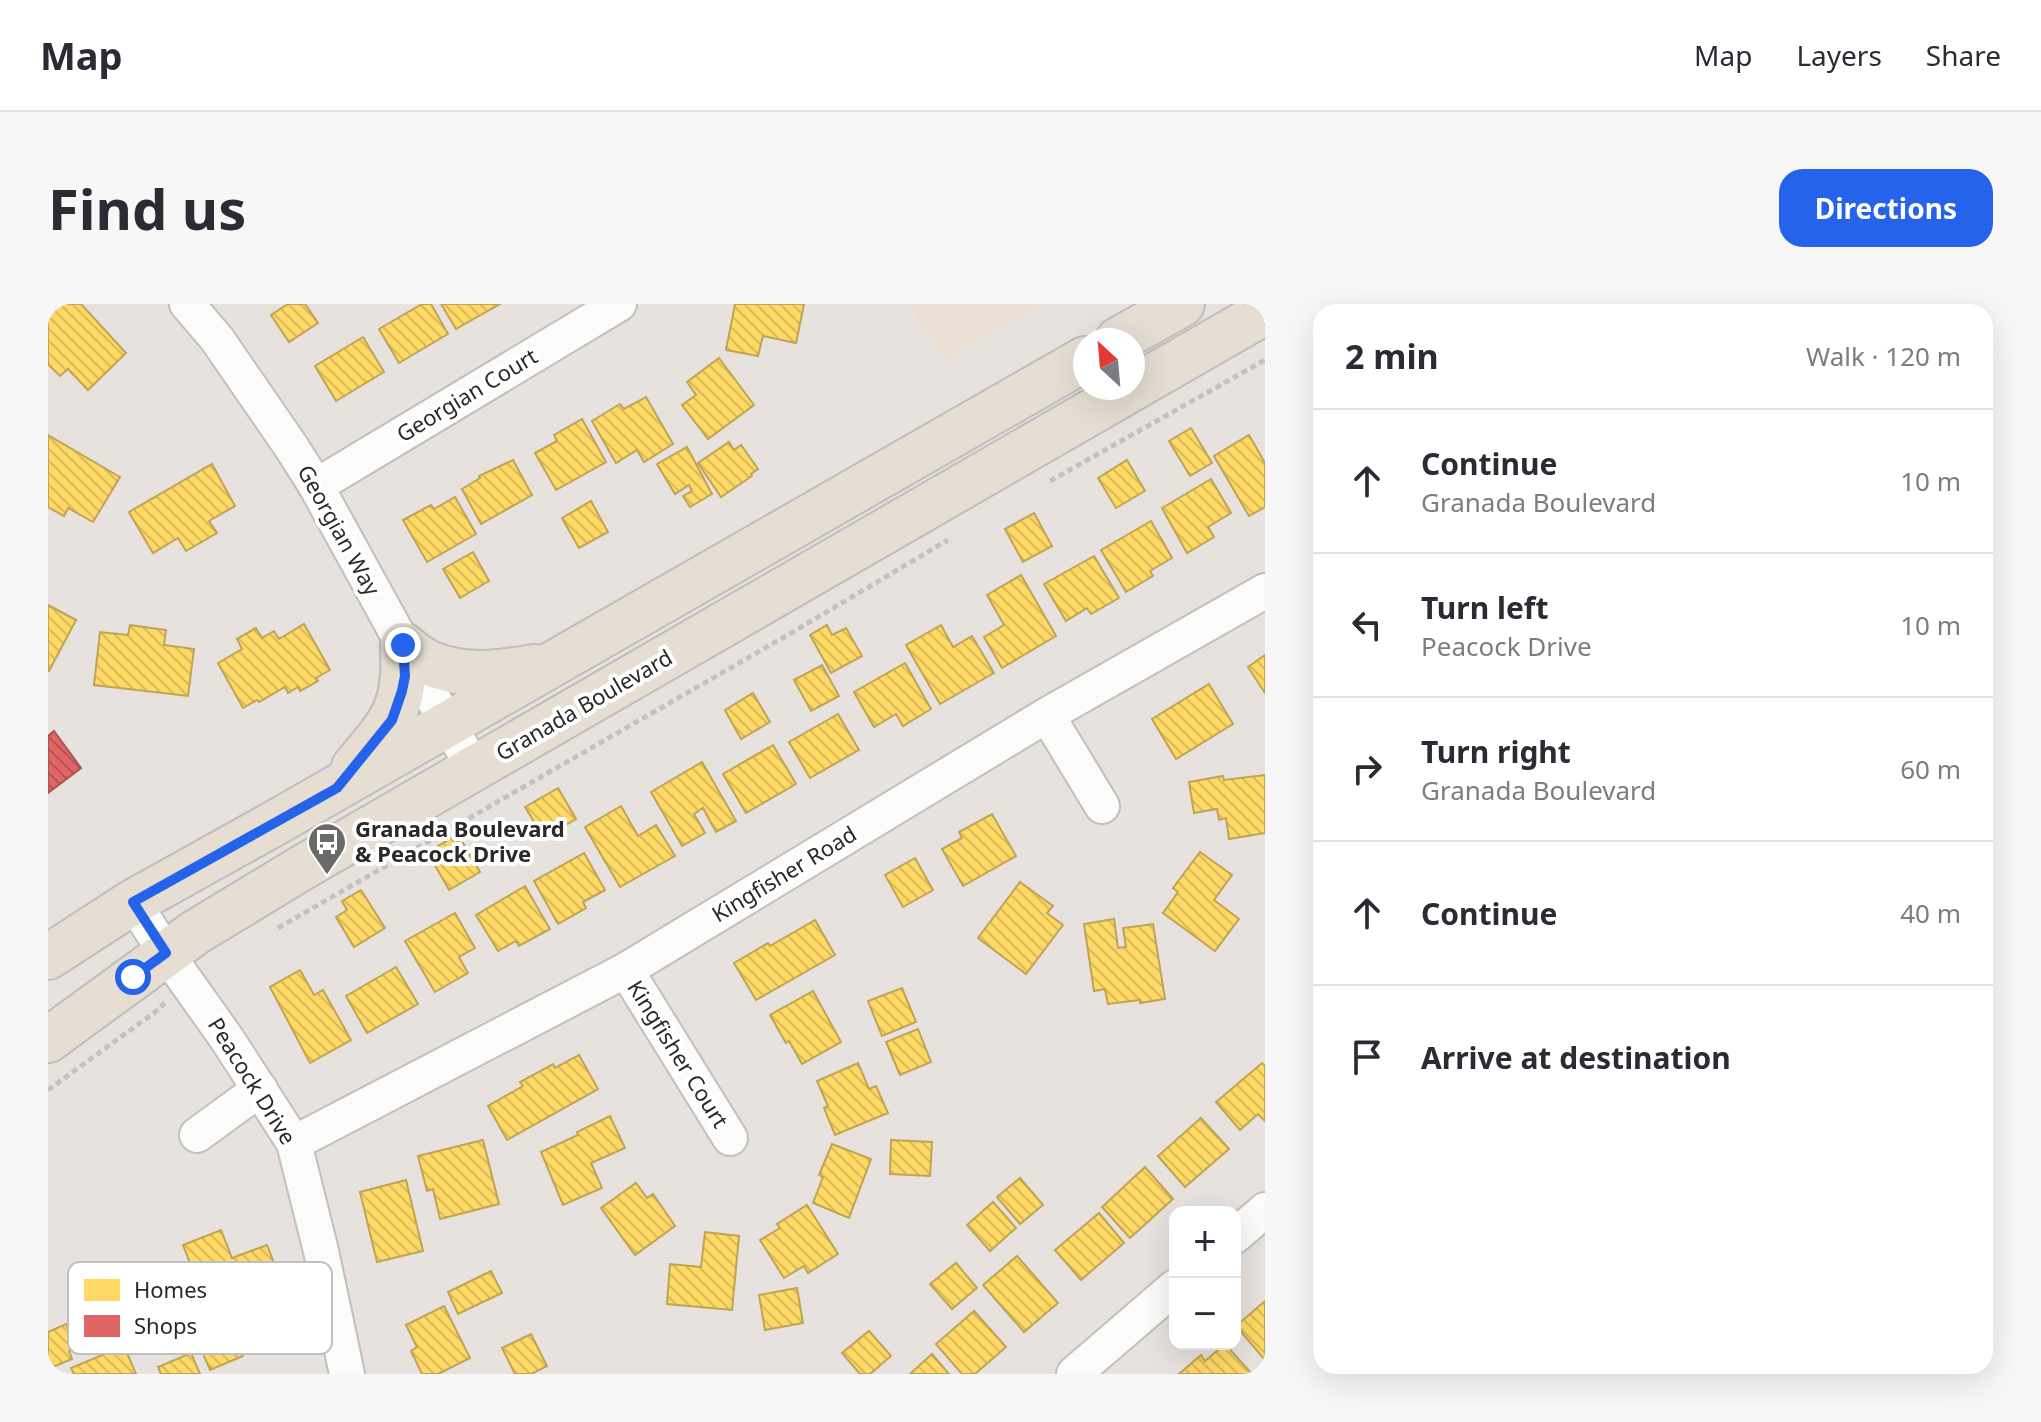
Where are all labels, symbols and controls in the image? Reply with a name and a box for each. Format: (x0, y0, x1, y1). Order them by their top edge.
text: Map (40, 29, 123, 81)
text: Map (1694, 36, 1752, 74)
text: Layers (1796, 36, 1882, 74)
text: Share (1926, 36, 2001, 74)
button: Directions (1779, 169, 1993, 247)
text: Find us (48, 170, 246, 246)
north arrow (1073, 328, 1145, 400)
text: 2 min (1345, 333, 1439, 379)
text: Walk · 120 m (1806, 338, 1961, 374)
street label: Georgian Court (390, 340, 543, 448)
text: Continue (1421, 443, 1557, 484)
street label: Georgian Way (292, 459, 389, 601)
icon: ahead (1345, 459, 1389, 503)
text: 10 m (1900, 463, 1961, 499)
text: Granada Boulevard (1421, 484, 1656, 520)
text: Turn left (1421, 587, 1549, 628)
icon: left (1345, 603, 1389, 647)
text: 10 m (1900, 607, 1961, 643)
route end (385, 627, 421, 663)
text: Peacock Drive (1421, 628, 1592, 664)
street label: Granada Boulevard (490, 641, 677, 767)
text: Turn right (1421, 731, 1571, 772)
icon: right (1345, 747, 1389, 791)
text: 60 m (1900, 751, 1961, 787)
text: Granada Boulevard (1421, 772, 1656, 808)
place label: Granada Boulevard & Peacock Drive (355, 813, 565, 868)
street label: Kingfisher Road (706, 818, 861, 928)
bus stop icon: Granada Boulevard & Peacock Drive (306, 821, 348, 876)
icon: ahead (1345, 891, 1389, 935)
text: Continue (1421, 893, 1557, 934)
text: 40 m (1900, 895, 1961, 931)
route start (115, 959, 151, 995)
street label: Kingfisher Court (621, 974, 736, 1133)
street label: Peacock Drive (202, 1011, 304, 1150)
icon: arrive (1345, 1035, 1389, 1079)
text: Arrive at destination (1421, 1037, 1731, 1078)
map controls (1169, 1206, 1241, 1350)
button: + (1169, 1206, 1241, 1278)
legend (68, 1262, 332, 1354)
text: Homes (134, 1274, 207, 1304)
button: − (1169, 1278, 1241, 1350)
text: Shops (134, 1310, 197, 1340)

